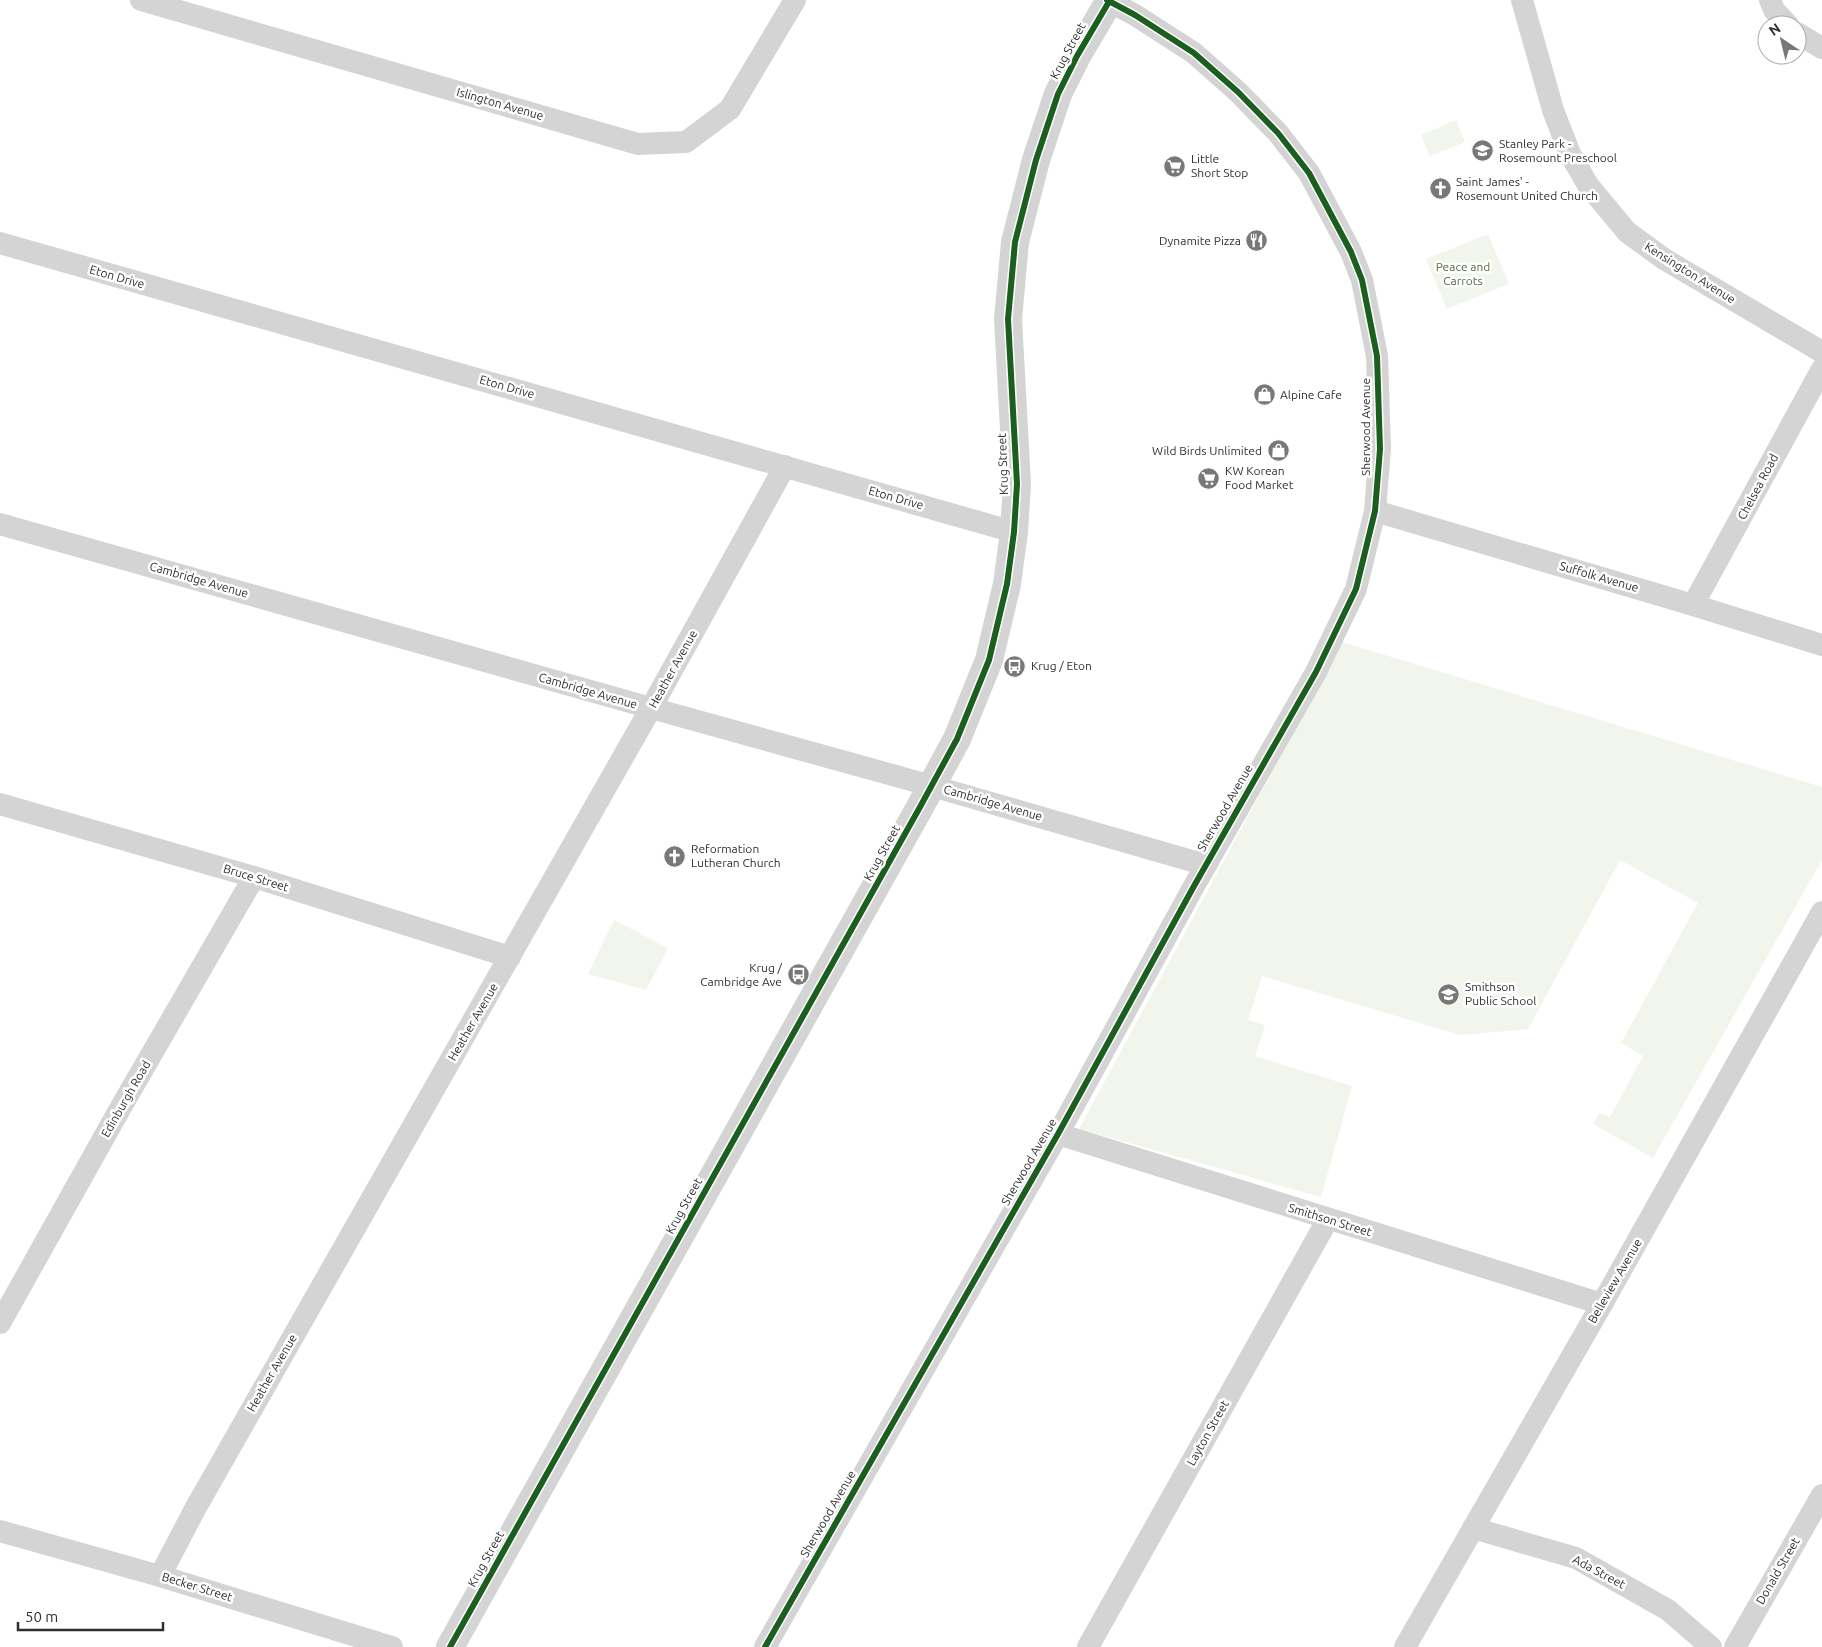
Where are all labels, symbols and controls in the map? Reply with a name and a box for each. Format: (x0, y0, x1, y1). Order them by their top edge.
north arrow (1757, 15, 1807, 65)
street label: Krug Street (1047, 20, 1088, 81)
text: N (1766, 20, 1783, 39)
street label: Islington Avenue (455, 85, 545, 122)
place label: Stanley Park - Rosemount Preschool (1499, 137, 1617, 164)
school or university icon: Stanley Park - Rosemount Preschool (1471, 139, 1495, 163)
place label: Little Short Stop (1191, 152, 1248, 179)
supermarket icon: Little Short Stop (1163, 154, 1187, 178)
place label: Saint James' - Rosemount United Church (1456, 175, 1598, 202)
church icon: Saint James' - Rosemount United Church (1428, 177, 1452, 201)
restaurant icon: Dynamite Pizza (1245, 229, 1269, 253)
place label: Dynamite Pizza (1159, 234, 1241, 247)
street label: Kensington Avenue (1643, 239, 1738, 306)
park label: Peace and Carrots (1436, 260, 1490, 287)
street label: Eton Drive (88, 262, 146, 291)
street label: Eton Drive (478, 372, 536, 401)
street label: Sherwood Avenue (1359, 378, 1372, 476)
shop icon: Alpine Cafe (1252, 383, 1276, 407)
place label: Alpine Cafe (1280, 388, 1342, 401)
street label: Krug Street (995, 433, 1010, 495)
shop icon: Wild Birds Unlimited (1266, 439, 1290, 463)
place label: Wild Birds Unlimited (1152, 444, 1262, 457)
street label: Chelsea Road (1735, 452, 1780, 522)
place label: KW Korean Food Market (1225, 464, 1294, 491)
supermarket icon: KW Korean Food Market (1197, 466, 1221, 490)
street label: Eton Drive (867, 483, 925, 512)
street label: Cambridge Avenue (148, 559, 250, 600)
street label: Suffolk Avenue (1558, 559, 1640, 594)
street label: Heather Avenue (646, 628, 699, 710)
bus stop icon: Krug / Eton (1003, 654, 1027, 678)
place label: Krug / Eton (1031, 659, 1092, 672)
street label: Cambridge Avenue (537, 670, 639, 711)
street label: Sherwood Avenue (1194, 762, 1255, 853)
street label: Cambridge Avenue (942, 782, 1044, 823)
street label: Krug Street (861, 822, 902, 883)
place label: Reformation Lutheran Church (691, 842, 781, 869)
church icon: Reformation Lutheran Church (663, 844, 687, 868)
street label: Bruce Street (222, 861, 291, 894)
place label: Krug / Cambridge Ave (700, 961, 783, 988)
bus stop icon: Krug / Cambridge Ave (786, 963, 810, 987)
place label: Smithson Public School (1465, 980, 1536, 1007)
street label: Heather Avenue (445, 981, 500, 1063)
school or university icon: Smithson Public School (1437, 982, 1461, 1006)
street label: Edinburgh Road (98, 1058, 153, 1139)
street label: Sherwood Avenue (998, 1116, 1059, 1207)
street label: Krug Street (663, 1175, 704, 1236)
street label: Smithson Street (1287, 1201, 1374, 1238)
street label: Belleview Avenue (1585, 1236, 1644, 1325)
street label: Heather Avenue (244, 1332, 299, 1414)
street label: Layton Street (1184, 1397, 1231, 1468)
street label: Sherwood Avenue (797, 1468, 858, 1559)
street label: Krug Street (465, 1528, 506, 1589)
street label: Donald Street (1753, 1535, 1802, 1606)
street label: Ada Street (1571, 1552, 1628, 1591)
street label: Becker Street (160, 1570, 234, 1604)
scale bar (18, 1600, 162, 1632)
text: 50 m (25, 1608, 58, 1625)

